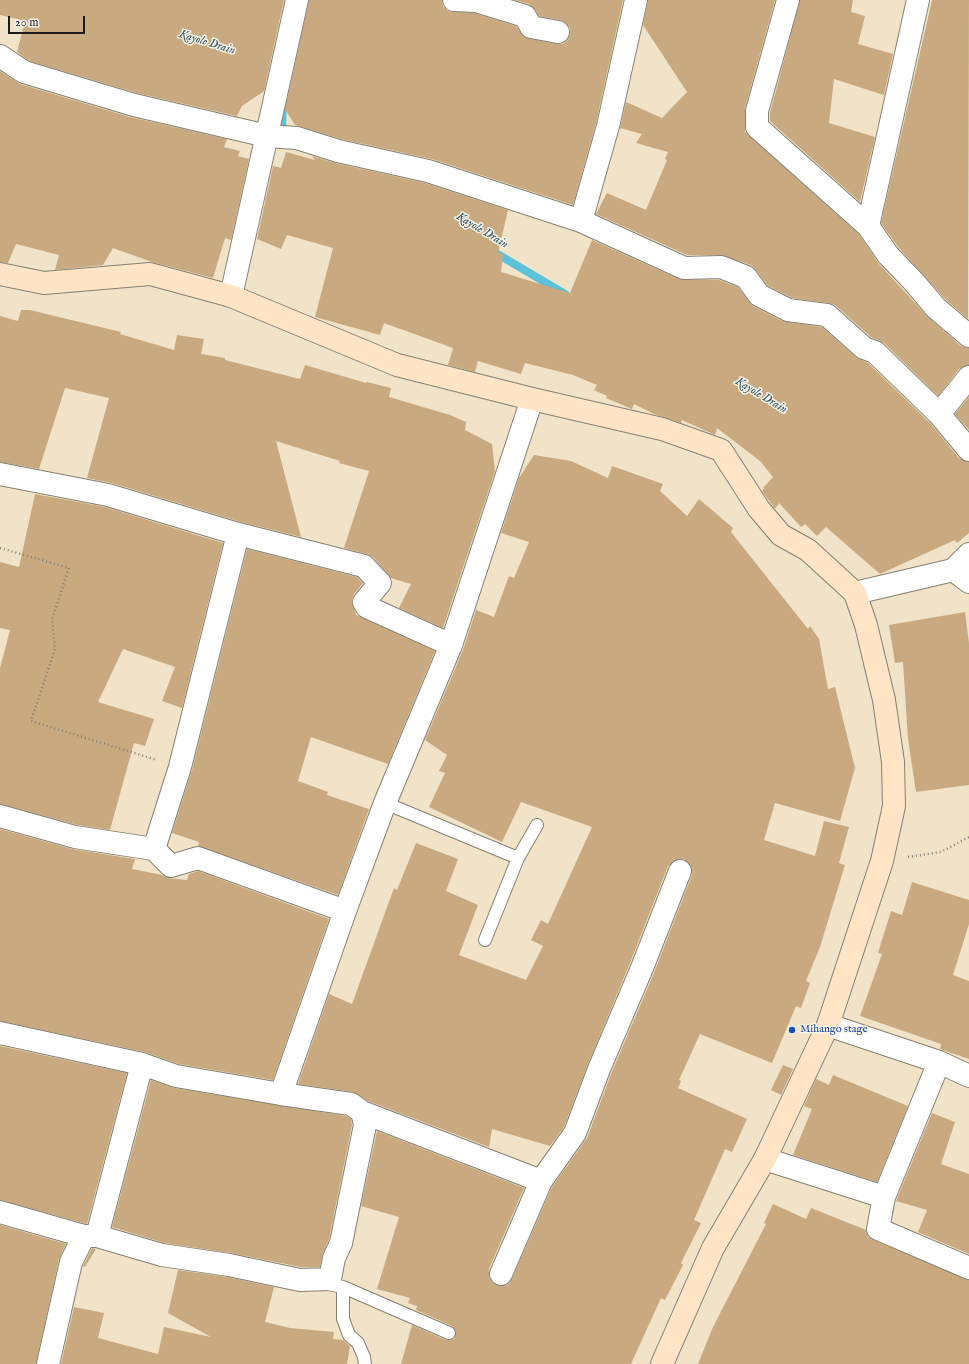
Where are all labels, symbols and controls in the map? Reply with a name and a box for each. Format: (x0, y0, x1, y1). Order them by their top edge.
scale bar (10, 8, 87, 34)
text: 20 m (15, 15, 38, 30)
water label: Kayole Drain (177, 28, 237, 58)
water label: Kayole Drain (453, 210, 511, 252)
water label: Kayole Drain (732, 375, 790, 417)
place label: Mihango stage (800, 1023, 867, 1037)
marker: Mihango stage (787, 1025, 797, 1035)

